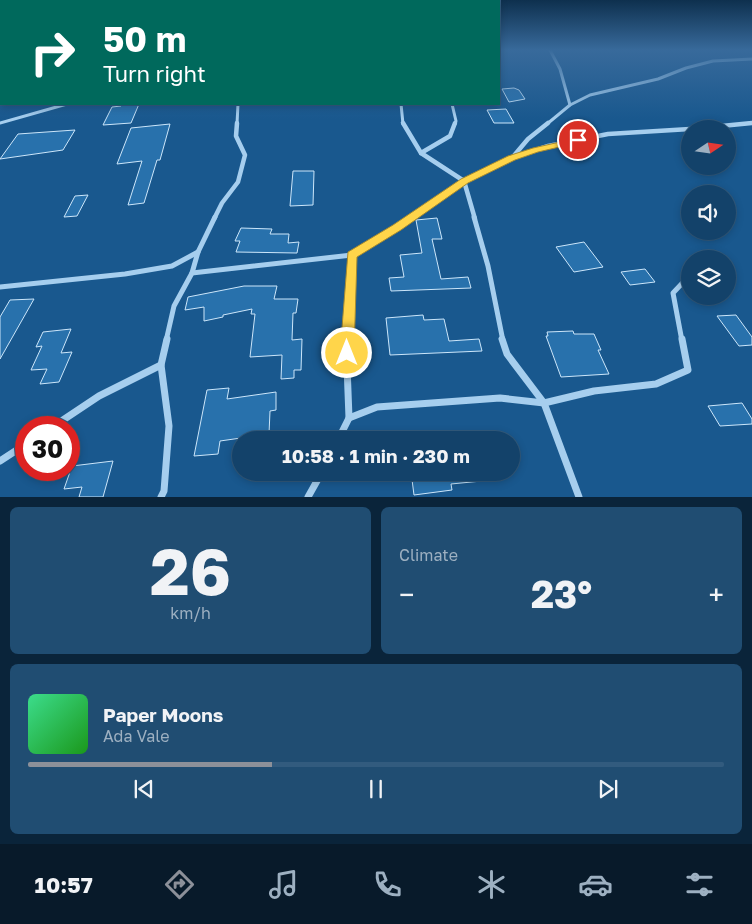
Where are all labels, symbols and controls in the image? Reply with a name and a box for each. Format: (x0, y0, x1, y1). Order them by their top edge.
text: 50 m (103, 18, 186, 60)
icon: right (20, 20, 85, 85)
text: Turn right (103, 60, 206, 87)
pin (557, 119, 599, 161)
north arrow (681, 120, 736, 175)
map controls (681, 120, 736, 305)
icon: arrive (564, 126, 592, 154)
button: sound (681, 185, 736, 240)
button: layers (681, 250, 736, 305)
position arrow (320, 326, 372, 378)
speed limit sign: 30 (15, 416, 80, 481)
text: 10:58 · 1 min · 230 m (282, 444, 470, 467)
text: 26 (150, 531, 231, 609)
text: Climate (399, 545, 458, 565)
text: 23° (531, 571, 592, 616)
text: − (399, 578, 414, 611)
text: + (709, 578, 724, 611)
text: km/h (170, 603, 211, 623)
text: Paper Moons (103, 703, 223, 726)
text: Ada Vale (103, 726, 169, 746)
icon: previous (130, 775, 158, 803)
icon: pause (362, 775, 390, 803)
icon: next (594, 775, 622, 803)
icon: directions (162, 867, 197, 902)
icon: music (266, 867, 301, 902)
icon: phone (370, 867, 405, 902)
icon: climate (474, 867, 509, 902)
icon: car (578, 867, 613, 902)
icon: filters (682, 867, 717, 902)
text: 10:57 (35, 871, 93, 898)

